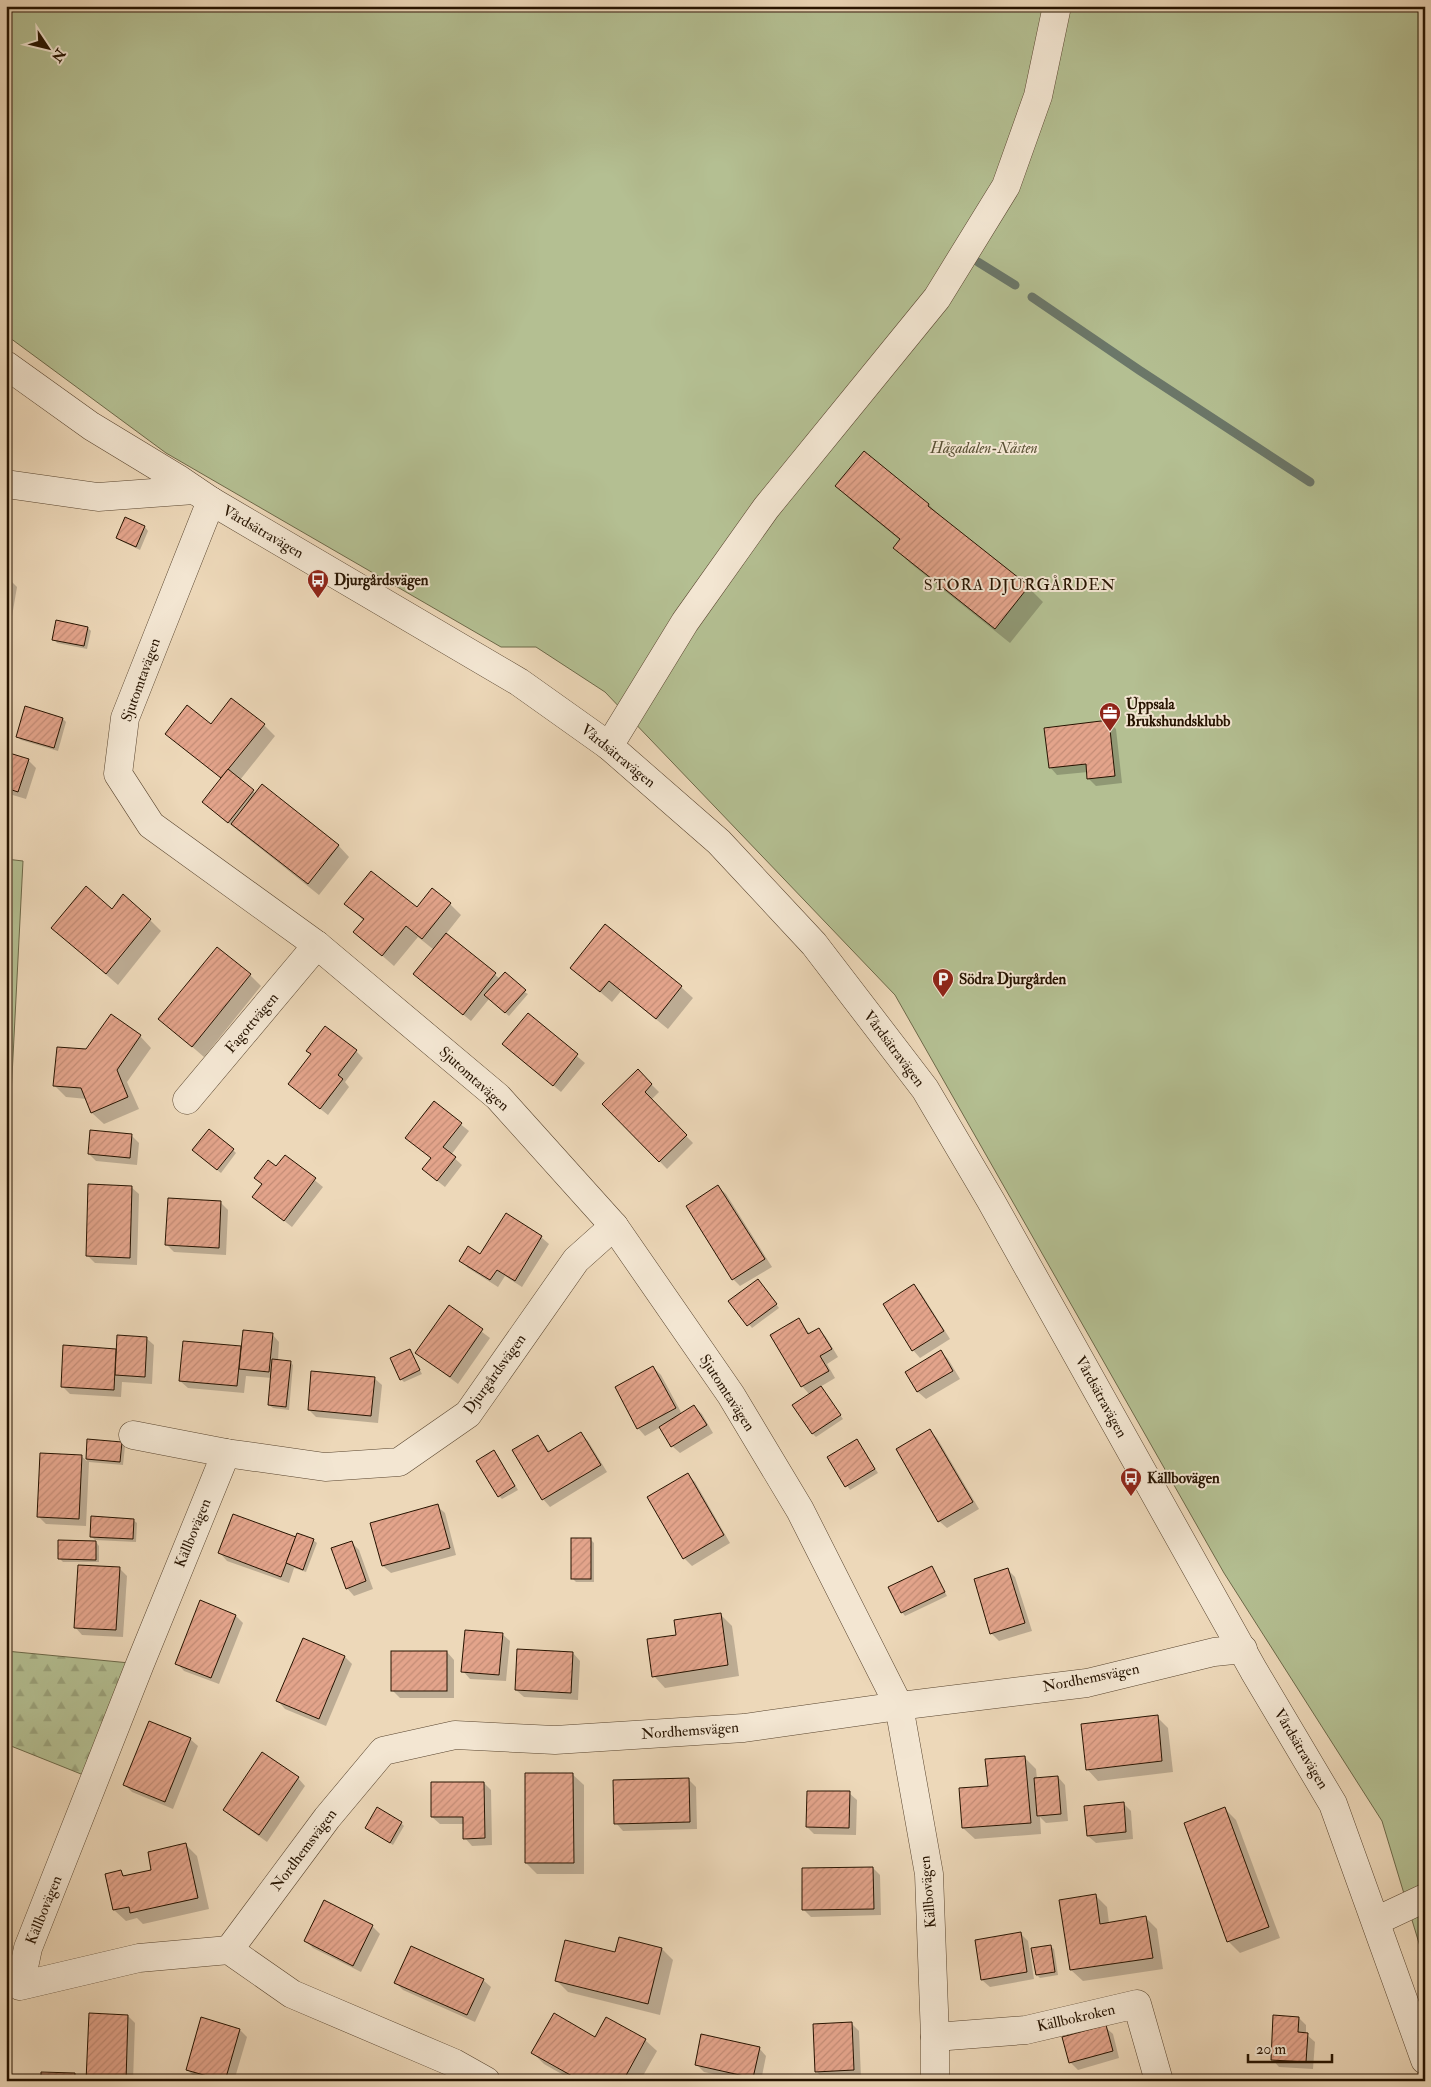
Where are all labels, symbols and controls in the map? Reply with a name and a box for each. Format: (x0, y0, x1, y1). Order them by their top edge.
north arrow (22, 22, 72, 72)
text: N (47, 44, 69, 66)
park label: Hågadalen-Nåsten (929, 439, 1038, 458)
street label: Vårdsätravägen (219, 501, 307, 563)
bus stop icon: Djurgårdsvägen (306, 568, 330, 599)
place label: Djurgårdsvägen (334, 571, 429, 591)
district label: STORA DJURGÅRDEN (924, 575, 1116, 596)
street label: Sjutomtavägen (117, 635, 165, 725)
place label: Uppsala Brukshundsklubb (1126, 695, 1231, 731)
office icon: Uppsala Brukshundsklubb (1098, 701, 1122, 732)
street label: Vårdsätravägen (577, 720, 659, 792)
parking icon: Södra Djurgården (931, 967, 955, 998)
place label: Södra Djurgården (959, 970, 1067, 990)
street label: Fagottvägen (221, 989, 283, 1057)
street label: Vårdsätravägen (859, 1007, 929, 1091)
street label: Sjutomtavägen (435, 1043, 513, 1116)
street label: Djurgårdsvägen (460, 1330, 531, 1418)
street label: Sjutomtavägen (695, 1351, 759, 1435)
street label: Vårdsätravägen (1071, 1353, 1131, 1442)
bus stop icon: Källbovägen (1119, 1466, 1143, 1497)
place label: Källbovägen (1147, 1469, 1220, 1489)
street label: Källbovägen (171, 1496, 216, 1570)
street label: Nordhemsvägen (1041, 1659, 1141, 1697)
street label: Vårdsätravägen (1269, 1705, 1333, 1793)
street label: Nordhemsvägen (640, 1718, 740, 1744)
street label: Nordhemsvägen (267, 1805, 341, 1895)
street label: Källbovägen (915, 1855, 941, 1929)
street label: Källbovägen (22, 1873, 67, 1947)
street label: Källbokroken (1035, 2000, 1117, 2036)
scale bar (1248, 2032, 1332, 2064)
text: 20 m (1256, 2040, 1286, 2059)

